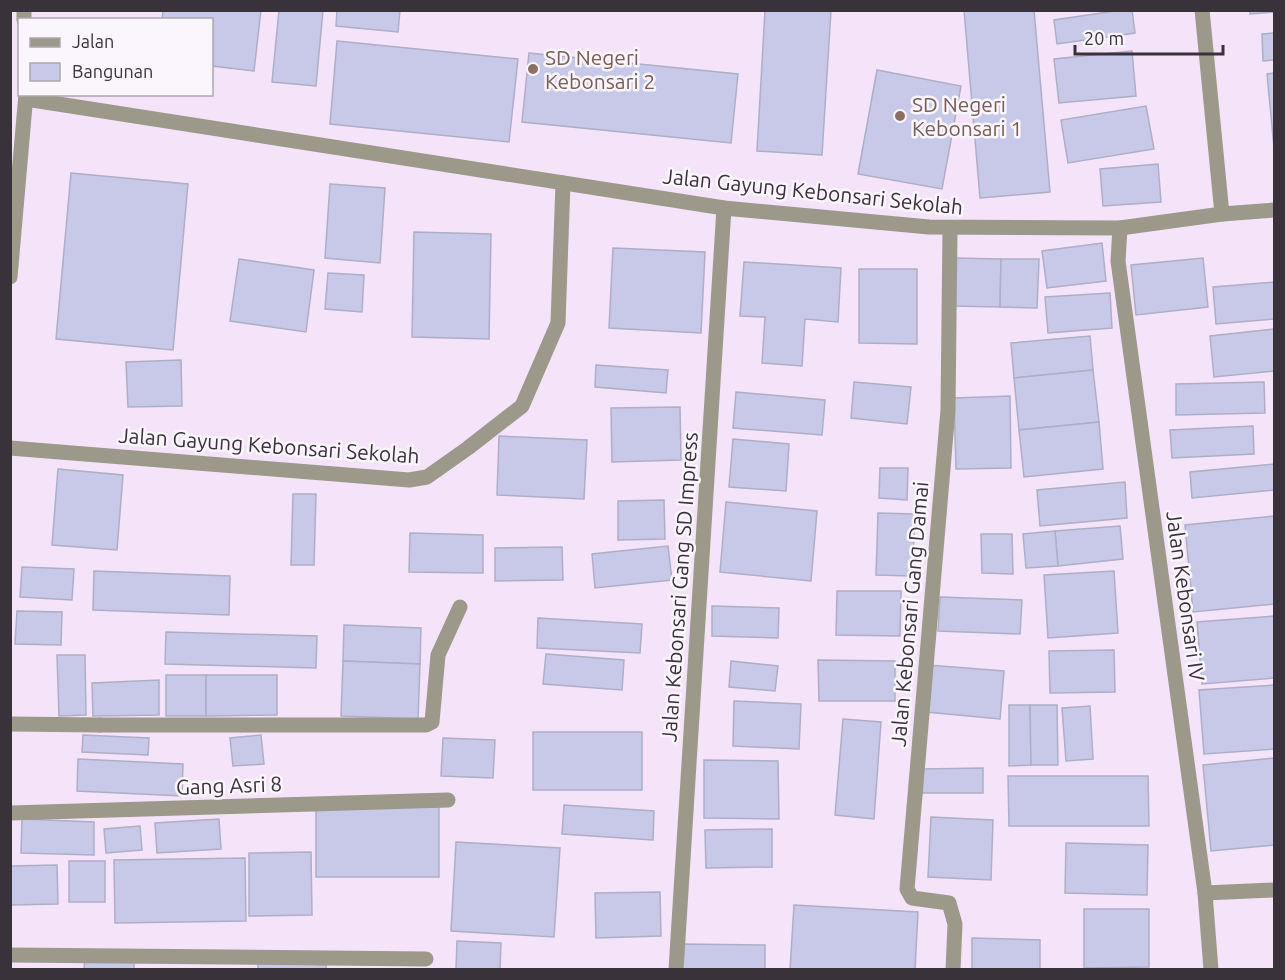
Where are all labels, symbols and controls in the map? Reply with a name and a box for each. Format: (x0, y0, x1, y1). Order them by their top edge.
legend (18, 18, 213, 96)
scale bar (1075, 18, 1224, 56)
text: 20 m (1084, 28, 1124, 48)
text: Jalan (72, 31, 114, 51)
place label: SD Negeri Kebonsari 2 (545, 45, 655, 93)
text: Bangunan (72, 61, 153, 81)
marker: SD Negeri Kebonsari 2 (526, 62, 540, 76)
place label: SD Negeri Kebonsari 1 (912, 92, 1022, 140)
marker: SD Negeri Kebonsari 1 (893, 109, 907, 123)
street label: Jalan Gayung Kebonsari Sekolah (662, 163, 964, 219)
street label: Jalan Gayung Kebonsari Sekolah (118, 423, 420, 467)
street label: Jalan Kebonsari Gang SD Impress (656, 431, 702, 743)
street label: Jalan Kebonsari Gang Damai (885, 480, 933, 748)
street label: Jalan Kebonsari IV (1162, 509, 1210, 683)
street label: Gang Asri 8 (175, 771, 283, 799)

